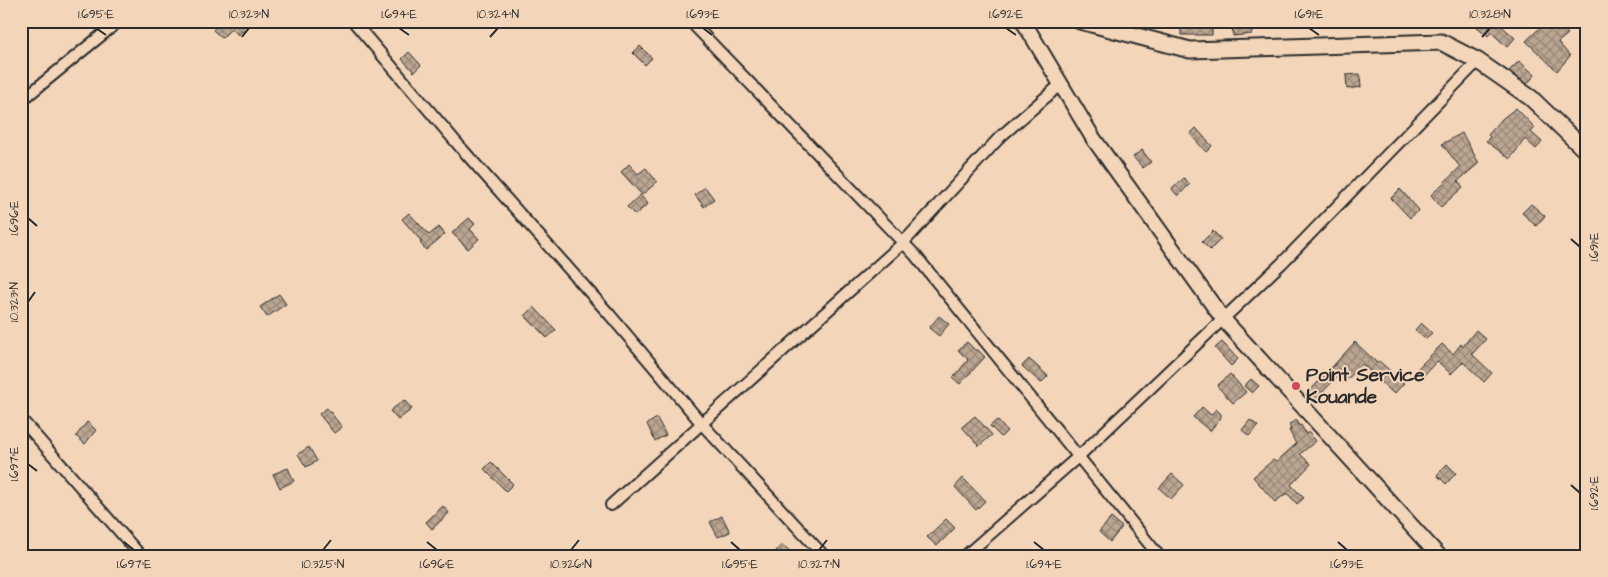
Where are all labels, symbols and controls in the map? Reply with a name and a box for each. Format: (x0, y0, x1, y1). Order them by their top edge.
text: 1.695°E (78, 6, 114, 23)
text: 10.323°N (229, 6, 269, 23)
text: 1.694°E (381, 6, 417, 23)
text: 10.324°N (477, 6, 520, 23)
text: 1.693°E (686, 6, 720, 23)
text: 1.692°E (989, 6, 1023, 23)
text: 1.691°E (1295, 6, 1323, 23)
text: 10.328°N (1469, 6, 1511, 23)
text: 1.696°E (6, 201, 23, 235)
text: 1.691°E (1586, 233, 1603, 261)
text: 10.323°N (6, 282, 23, 322)
place label: Point Service Kouande (1306, 362, 1425, 411)
marker: Point Service Kouande (1290, 380, 1302, 392)
text: 1.697°E (6, 447, 23, 481)
text: 1.692°E (1586, 476, 1603, 510)
text: 1.697°E (117, 556, 151, 573)
text: 10.325°N (302, 556, 345, 573)
text: 1.696°E (420, 556, 454, 573)
text: 10.326°N (550, 556, 592, 573)
text: 1.695°E (722, 556, 758, 573)
text: 10.327°N (798, 556, 840, 573)
text: 1.694°E (1026, 556, 1062, 573)
text: 1.693°E (1330, 556, 1364, 573)

